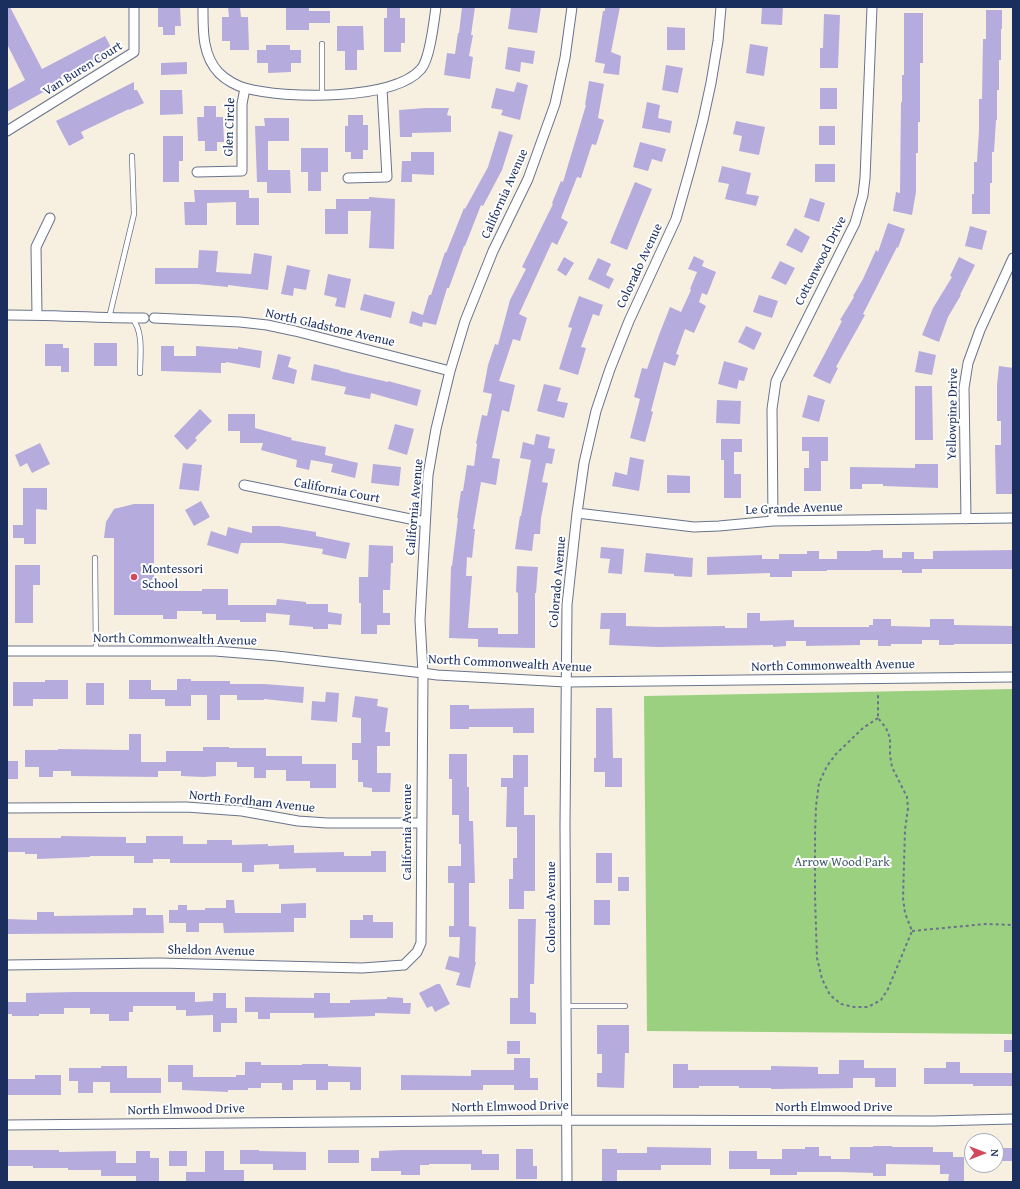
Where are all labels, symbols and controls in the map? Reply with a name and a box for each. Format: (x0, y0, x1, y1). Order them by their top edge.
street label: Van Buren Court (40, 38, 126, 100)
street label: Glen Circle (221, 97, 239, 157)
street label: California Avenue (478, 147, 532, 241)
street label: Cottonwood Drive (792, 214, 850, 308)
street label: Colorado Avenue (614, 221, 666, 311)
street label: North Gladstone Avenue (264, 306, 396, 350)
street label: Yellowpine Drive (944, 368, 962, 460)
street label: California Avenue (403, 458, 427, 556)
street label: California Court (293, 475, 381, 507)
street label: Le Grande Avenue (745, 500, 843, 518)
street label: Colorado Avenue (546, 536, 570, 628)
place label: Montessori School (142, 562, 203, 593)
marker: Montessori School (129, 572, 139, 582)
street label: North Commonwealth Avenue (93, 631, 257, 649)
street label: North Commonwealth Avenue (428, 652, 592, 676)
street label: North Commonwealth Avenue (751, 657, 915, 675)
street label: California Avenue (400, 784, 416, 880)
street label: North Fordham Avenue (188, 788, 316, 816)
park label: Arrow Wood Park (794, 855, 890, 871)
street label: Colorado Avenue (544, 861, 560, 953)
street label: Sheldon Avenue (167, 942, 255, 960)
street label: North Elmwood Drive (451, 1098, 569, 1116)
street label: North Elmwood Drive (775, 1100, 893, 1116)
street label: North Elmwood Drive (127, 1101, 245, 1119)
north arrow (964, 1133, 1004, 1173)
text: N (987, 1149, 1003, 1157)

